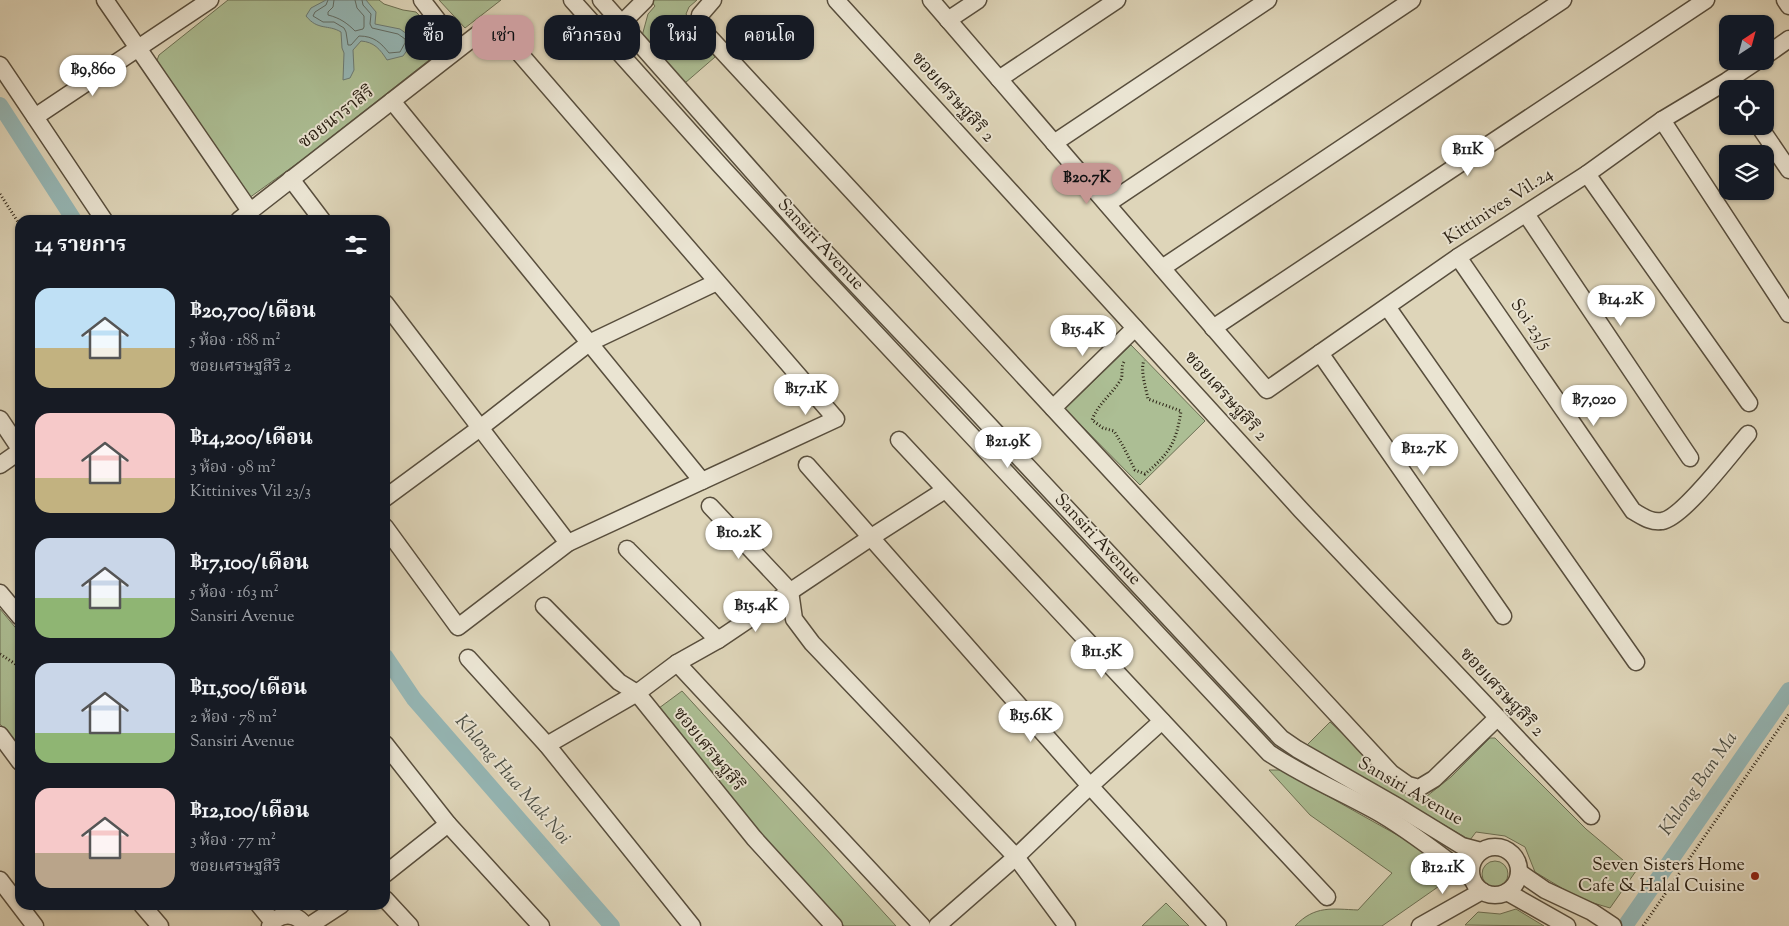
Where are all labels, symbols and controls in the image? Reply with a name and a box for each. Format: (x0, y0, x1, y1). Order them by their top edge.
chip: ซื้อ (405, 15, 462, 60)
chip: เช่า (472, 15, 534, 60)
chip: ตัวกรอง (544, 15, 640, 60)
chip: ใหม่ (650, 15, 716, 60)
chip: คอนโด (726, 15, 814, 60)
north arrow (1719, 15, 1774, 70)
map controls (1719, 15, 1774, 200)
street label: ซอยเศรษฐสิริ 2 (904, 47, 1000, 149)
pin: ฿9,860 (52, 54, 134, 97)
text: ฿9,860 (70, 59, 116, 82)
street label: ซอยนาราสิริ (294, 80, 380, 156)
button: locate (1719, 80, 1774, 135)
pin: ฿11K (1438, 134, 1498, 177)
text: ฿11K (1452, 139, 1484, 162)
button: layers (1719, 145, 1774, 200)
pin: ฿20.7K (1046, 162, 1128, 205)
street label: Kittinives Vil.24 (1440, 162, 1558, 252)
text: ฿20.7K (1063, 167, 1111, 190)
street label: Sansiri Avenue (770, 193, 870, 297)
text: 14 รายการ (35, 231, 126, 261)
icon: filters (342, 231, 370, 259)
pin: ฿14.2K (1580, 284, 1662, 327)
text: ฿14.2K (1598, 289, 1644, 312)
street label: Soi 23/5 (1503, 294, 1557, 356)
text: ฿20,700/เดือน (190, 297, 316, 327)
icon: home (75, 308, 135, 368)
pin: ฿15.4K (1042, 314, 1124, 357)
text: ฿15.4K (1061, 319, 1105, 342)
text: 5 ห้อง · 188 m² (190, 330, 281, 353)
street label: ซอยเศรษฐสิริ 2 (1177, 346, 1273, 448)
text: ซอยเศรษฐสิริ 2 (190, 356, 291, 379)
pin: ฿17.1K (765, 374, 847, 416)
text: ฿17.1K (785, 378, 827, 401)
pin: ฿7,020 (1553, 384, 1635, 427)
text: ฿7,020 (1572, 389, 1616, 412)
text: ฿14,200/เดือน (190, 424, 313, 454)
pin: ฿21.9K (967, 426, 1049, 469)
text: ฿21.9K (986, 431, 1030, 454)
icon: home (75, 433, 135, 493)
pin: ฿12.7K (1383, 434, 1465, 476)
text: ฿12.7K (1401, 438, 1447, 461)
text: 3 ห้อง · 98 m² (190, 457, 276, 480)
text: Kittinives Vil 23/3 (190, 481, 311, 504)
street label: Sansiri Avenue (1047, 488, 1147, 592)
pin: ฿10.2K (698, 518, 780, 560)
text: ฿10.2K (716, 522, 762, 545)
text: ฿17,100/เดือน (190, 549, 309, 579)
icon: home (75, 558, 135, 618)
text: 5 ห้อง · 163 m² (190, 582, 279, 605)
pin: ฿15.4K (715, 590, 797, 633)
text: ฿15.4K (734, 595, 778, 618)
text: Sansiri Avenue (190, 606, 295, 629)
pin: ฿11.5K (1061, 636, 1143, 679)
text: ฿11.5K (1082, 641, 1122, 664)
street label: ซอยเศรษฐสิริ 2 (1453, 642, 1550, 744)
text: ฿11,500/เดือน (190, 674, 307, 704)
icon: home (75, 683, 135, 743)
pin: ฿15.6K (990, 700, 1072, 743)
street label: ซอยเศรษฐสิริ (666, 702, 750, 798)
text: ฿15.6K (1009, 705, 1053, 728)
text: 2 ห้อง · 78 m² (190, 707, 277, 730)
water label: Khlong Hua Mak Noi (448, 709, 576, 851)
water label: Khlong Ban Ma (1653, 726, 1745, 841)
text: Sansiri Avenue (190, 731, 295, 754)
street label: Sansiri Avenue (1353, 751, 1467, 833)
text: ฿12,100/เดือน (190, 797, 309, 827)
icon: home (75, 808, 135, 868)
text: 3 ห้อง · 77 m² (190, 830, 276, 853)
pin: ฿12.1K (1402, 852, 1484, 895)
place label: Seven Sisters Home Cafe & Halal Cuisine (1578, 853, 1745, 900)
text: ซอยเศรษฐสิริ (190, 856, 280, 879)
text: ฿12.1K (1422, 857, 1464, 880)
marker: Seven Sisters Home Cafe & Halal Cuisine (1749, 870, 1761, 882)

